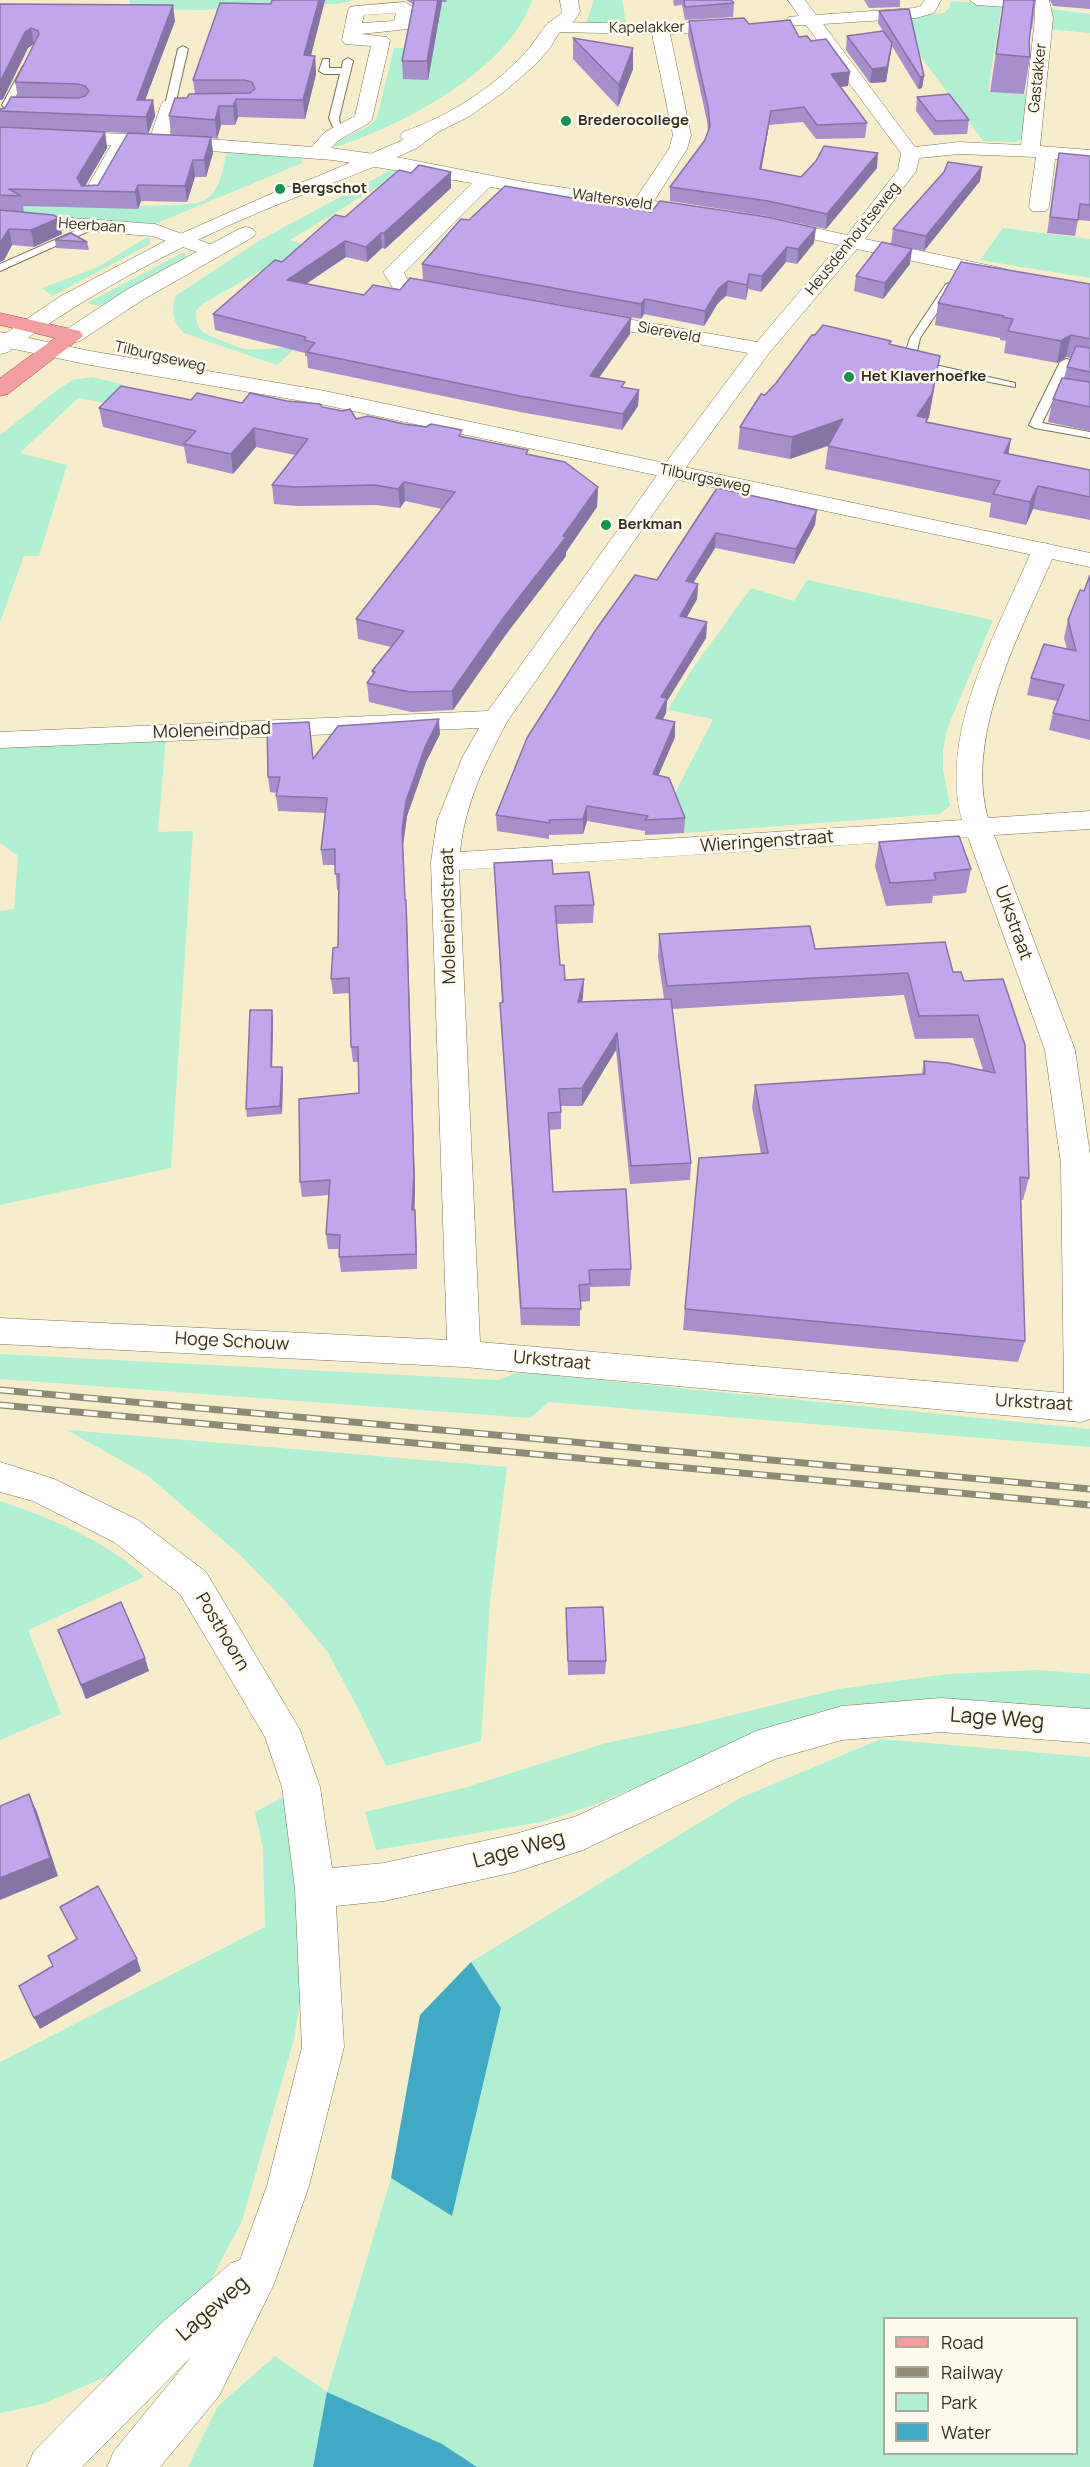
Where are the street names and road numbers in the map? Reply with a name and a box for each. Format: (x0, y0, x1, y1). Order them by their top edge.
street label: Kapelakker (609, 18, 685, 38)
street label: Gastakker (1025, 42, 1051, 114)
street label: Heusdenhoutseweg (802, 179, 904, 299)
street label: Waltersveld (571, 185, 653, 215)
street label: Heerbaan (58, 215, 126, 237)
street label: Siereveld (636, 319, 702, 347)
street label: Tilburgseweg (113, 338, 207, 376)
street label: Tilburgseweg (658, 461, 752, 497)
street label: Moleneindpad (153, 718, 271, 744)
street label: Wieringenstraat (699, 827, 835, 857)
street label: Moleneindstraat (437, 847, 461, 985)
street label: Urkstraat (990, 883, 1036, 963)
street label: Hoge Schouw (174, 1328, 290, 1356)
street label: Urkstraat (512, 1347, 592, 1375)
street label: Urkstraat (995, 1390, 1073, 1416)
street label: Posthoorn (190, 1589, 254, 1675)
street label: Lage Weg (949, 1703, 1045, 1735)
street label: Lage Weg (470, 1826, 568, 1874)
street label: Lageweg (172, 2271, 254, 2347)

